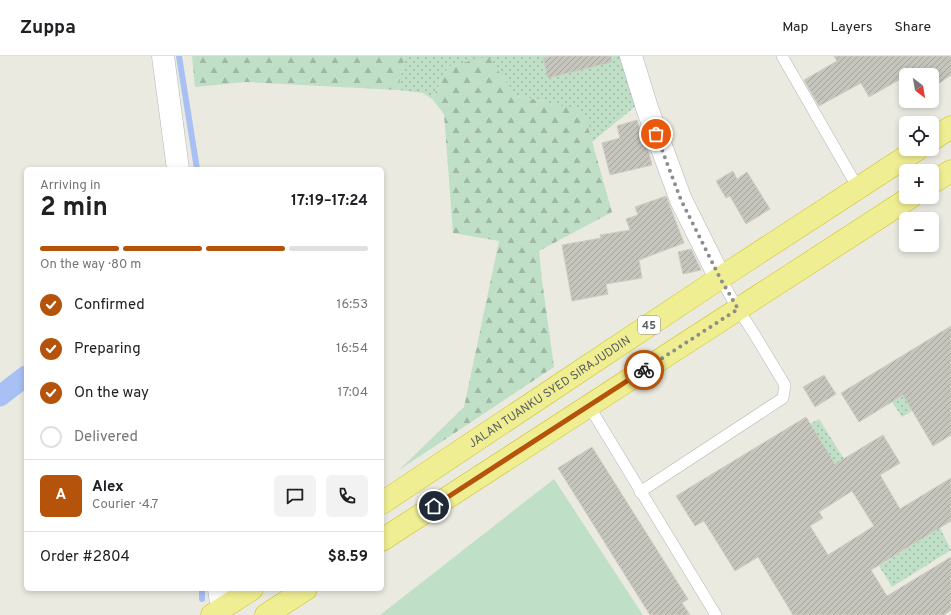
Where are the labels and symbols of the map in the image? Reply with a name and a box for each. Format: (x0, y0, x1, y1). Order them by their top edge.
north arrow (899, 68, 939, 108)
pin (639, 117, 673, 151)
road number: 45 (638, 316, 660, 334)
street label: JALAN TUANKU SYED SIRAJUDDIN (466, 333, 634, 452)
courier (624, 350, 664, 390)
pin (417, 489, 451, 523)

